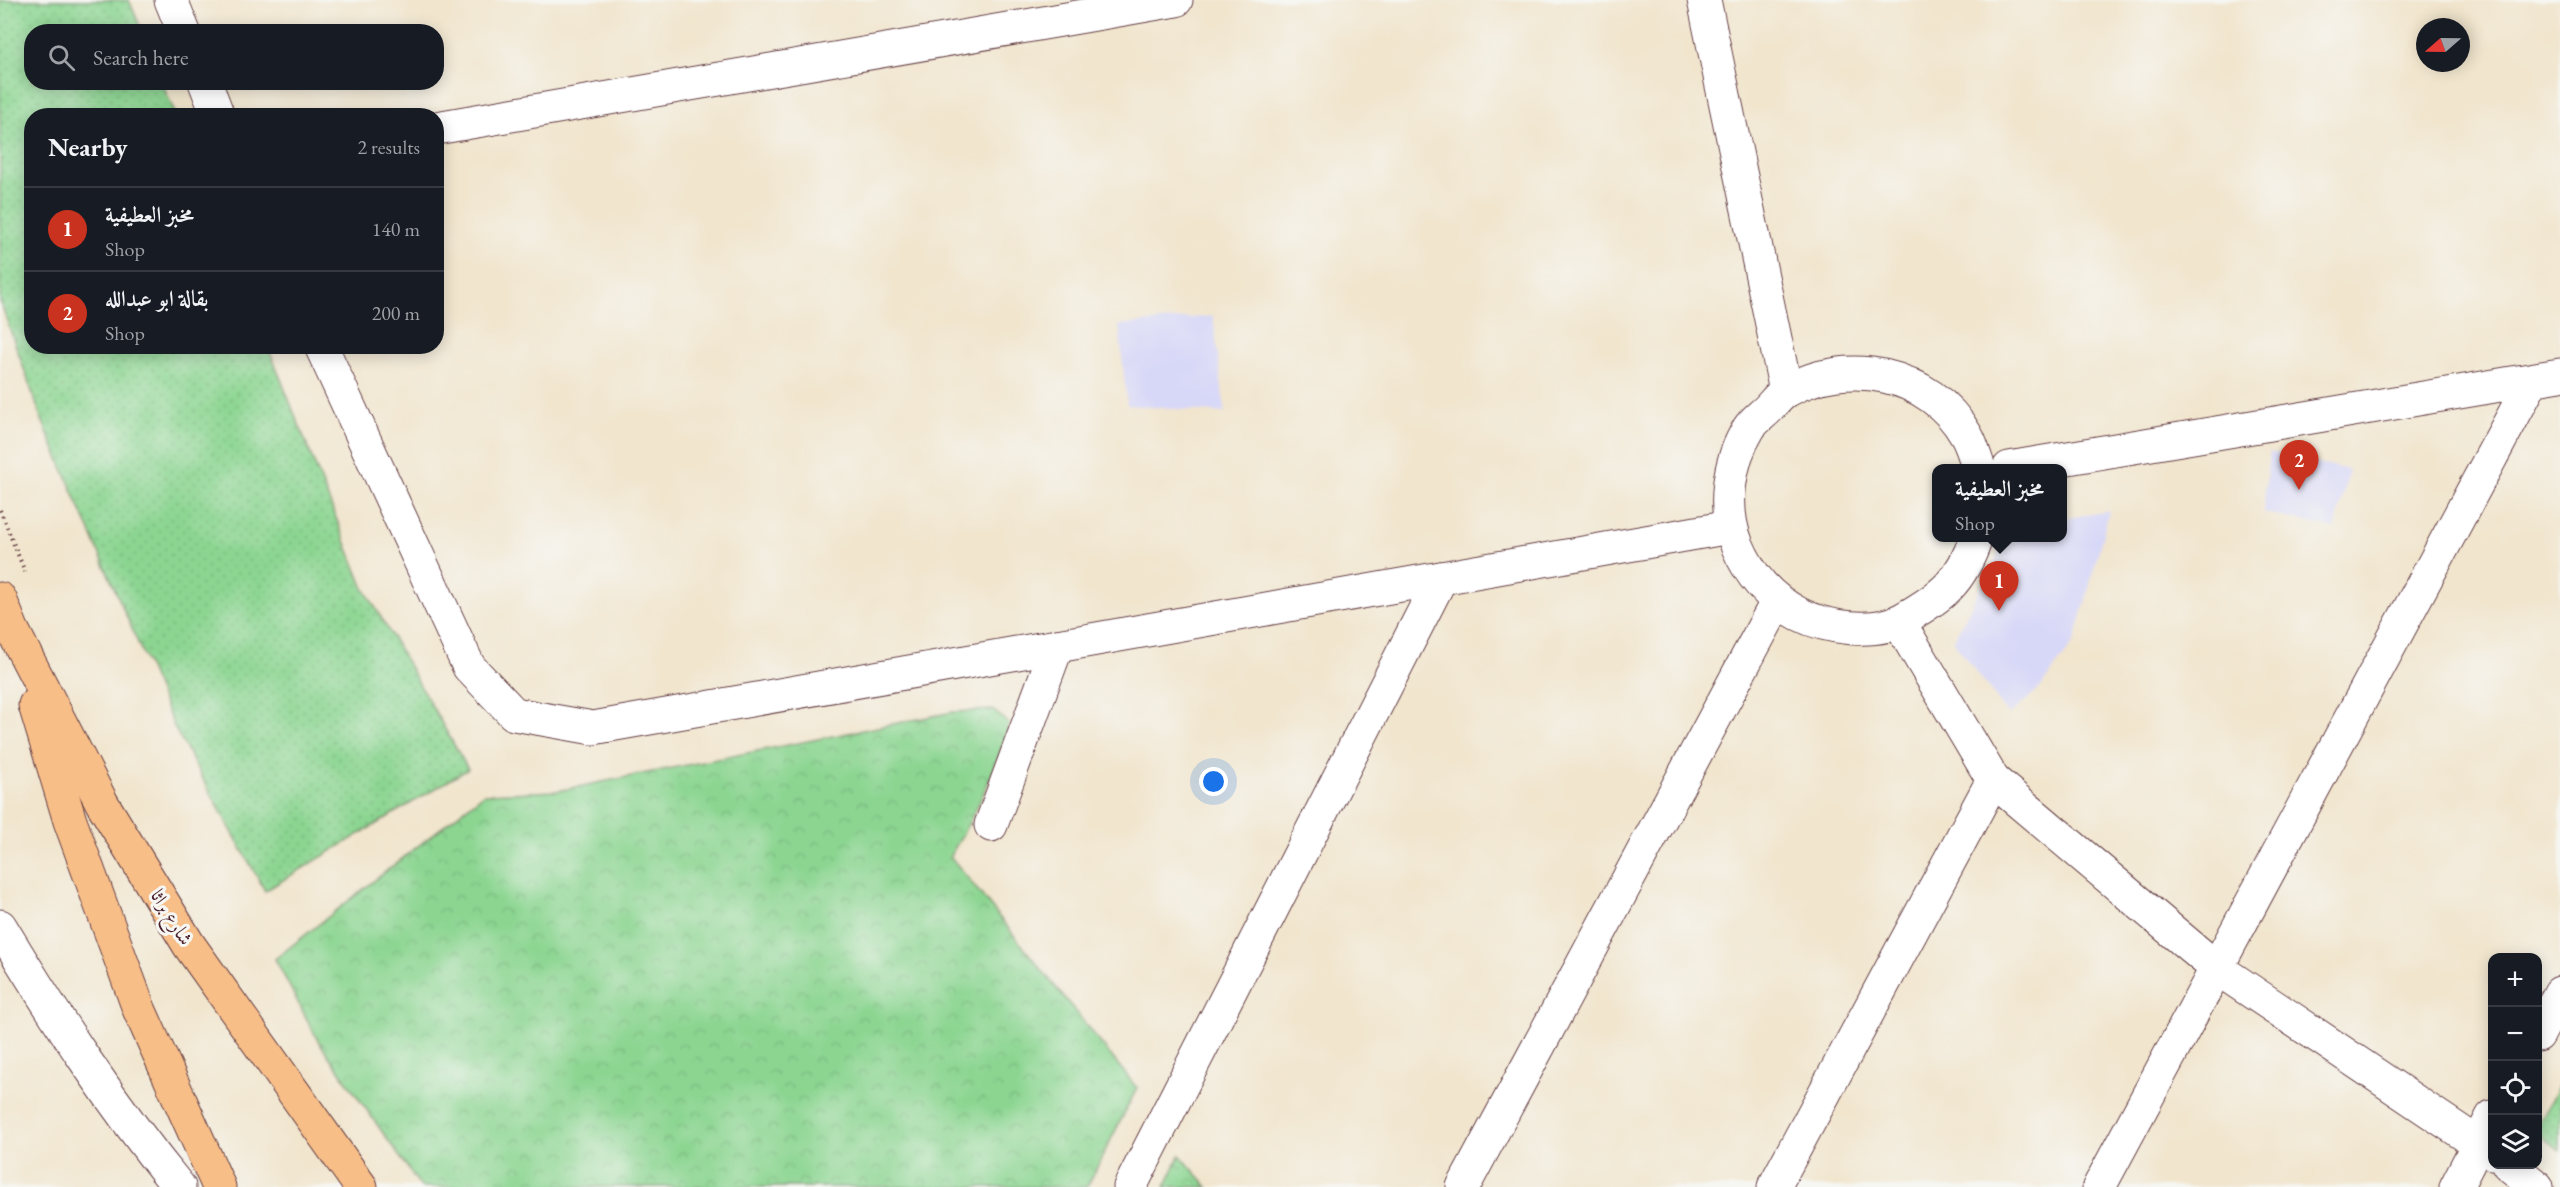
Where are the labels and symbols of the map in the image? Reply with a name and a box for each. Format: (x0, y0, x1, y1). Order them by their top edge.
north arrow (2416, 18, 2470, 72)
pin: 2 (2280, 440, 2318, 490)
pin: 1 (1980, 562, 2018, 611)
your location (1199, 767, 1228, 796)
street label: شارع براثا (141, 884, 199, 952)

